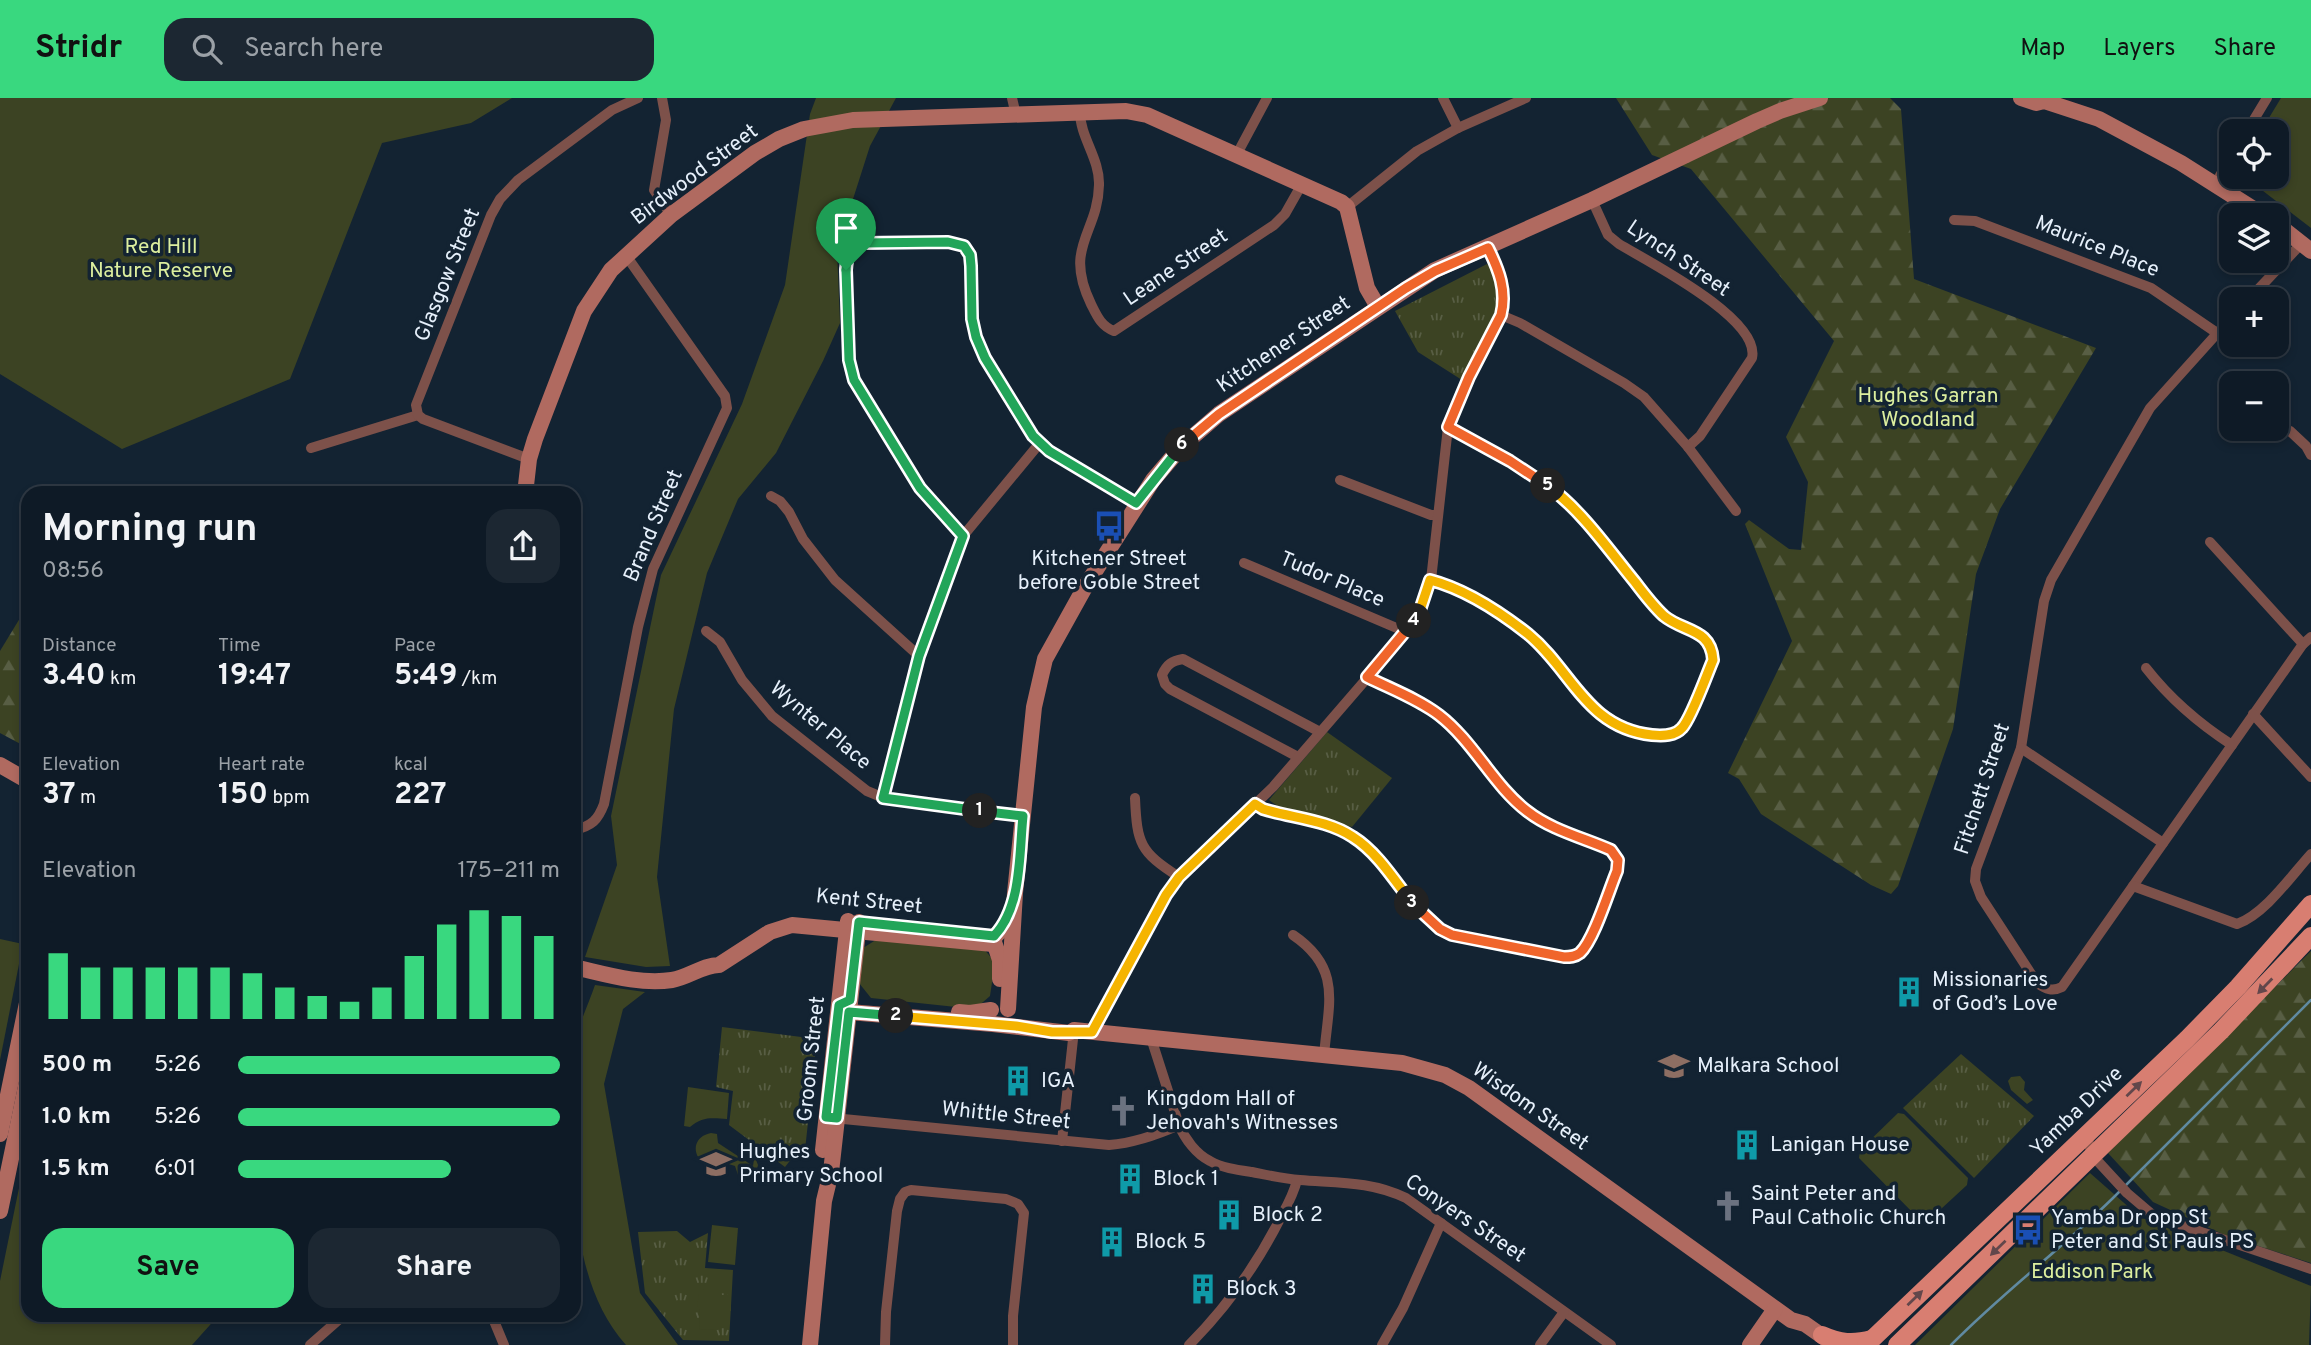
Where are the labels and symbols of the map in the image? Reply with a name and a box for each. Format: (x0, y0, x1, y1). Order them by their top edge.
street label: Birdwood Street (626, 118, 764, 232)
pin (816, 198, 876, 270)
street label: Glasgow Street (409, 204, 487, 346)
street label: Maurice Place (2031, 210, 2163, 284)
street label: Lynch Street (1621, 214, 1735, 304)
street label: Leane Street (1119, 223, 1233, 313)
park label: Red Hill Nature Reserve (89, 234, 233, 285)
street label: Kitchener Street (1212, 290, 1356, 400)
park label: Hughes Garran Woodland (1858, 383, 1998, 434)
pin: 6 (1164, 428, 1200, 462)
street label: Brand Street (618, 466, 690, 586)
pin: 5 (1530, 468, 1566, 504)
bus stop icon: Kitchener Street before Goble Street (1092, 509, 1126, 543)
place label: Kitchener Street before Goble Street (1018, 546, 1200, 597)
street label: Tudor Place (1275, 546, 1389, 614)
pin: 4 (1396, 603, 1432, 638)
street label: Wynter Place (764, 676, 876, 776)
street label: Fitchett Street (1949, 720, 2017, 858)
pin: 1 (962, 794, 998, 828)
street label: Kent Street (814, 883, 924, 921)
pin: 3 (1394, 886, 1430, 920)
place label: Missionaries of God’s Love (1932, 967, 2058, 1018)
building icon: Missionaries of God’s Love (1892, 975, 1926, 1009)
one-way arrow (2256, 977, 2273, 994)
street label: Groom Street (792, 995, 832, 1123)
pin: 2 (878, 998, 914, 1034)
school or university icon: Malkara School (1657, 1049, 1691, 1083)
place label: Malkara School (1697, 1053, 1840, 1080)
street label: Wisdom Street (1466, 1057, 1594, 1157)
street label: Yamba Drive (2025, 1061, 2129, 1163)
building icon: IGA (1001, 1064, 1035, 1098)
place label: IGA (1041, 1068, 1075, 1095)
one-way arrow (2125, 1082, 2142, 1098)
place label: Kingdom Hall of Jehovah's Witnesses (1146, 1086, 1338, 1137)
church icon: Kingdom Hall of Jehovah's Witnesses (1106, 1094, 1140, 1128)
street label: Whittle Street (940, 1096, 1072, 1136)
building icon: Lanigan House (1730, 1128, 1764, 1162)
place label: Lanigan House (1770, 1132, 1909, 1159)
place label: Hughes Primary School (739, 1139, 883, 1190)
school or university icon: Hughes Primary School (699, 1147, 733, 1181)
building icon: Block 1 (1113, 1162, 1147, 1196)
place label: Block 1 (1153, 1166, 1219, 1193)
street label: Conyers Street (1399, 1169, 1531, 1269)
place label: Saint Peter and Paul Catholic Church (1751, 1181, 1946, 1232)
church icon: Saint Peter and Paul Catholic Church (1711, 1189, 1745, 1223)
building icon: Block 2 (1212, 1198, 1246, 1232)
place label: Block 2 (1252, 1202, 1323, 1229)
place label: Yamba Dr opp St Peter and St Pauls PS (2051, 1205, 2255, 1256)
bus stop icon: Yamba Dr opp St Peter and St Pauls PS (2011, 1213, 2045, 1247)
building icon: Block 5 (1095, 1225, 1129, 1259)
place label: Block 5 (1135, 1229, 1206, 1256)
one-way arrow (1990, 1240, 2007, 1256)
park label: Eddison Park (2031, 1259, 2153, 1286)
building icon: Block 3 (1186, 1272, 1220, 1306)
place label: Block 3 (1226, 1276, 1297, 1303)
one-way arrow (1907, 1290, 1924, 1306)

